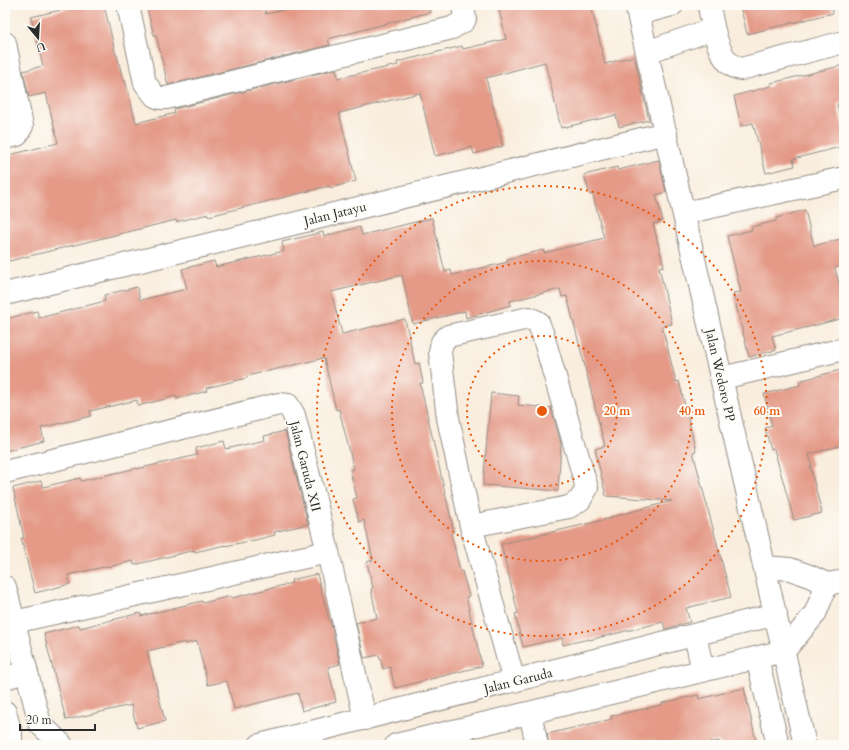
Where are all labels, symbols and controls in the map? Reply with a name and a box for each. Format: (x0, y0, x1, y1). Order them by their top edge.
north arrow (18, 18, 58, 58)
text: U (34, 39, 48, 56)
street label: Jalan Jatayu (300, 198, 368, 231)
street label: Jalan Wedoro PP (700, 325, 740, 424)
text: 20 m (604, 403, 631, 419)
text: 40 m (679, 403, 706, 419)
text: 60 m (754, 403, 781, 419)
centre of rings (535, 404, 549, 418)
street label: Jalan Garuda XII (285, 417, 325, 513)
street label: Jalan Garuda (480, 664, 555, 699)
scale bar (20, 706, 95, 732)
text: 20 m (26, 712, 53, 728)

